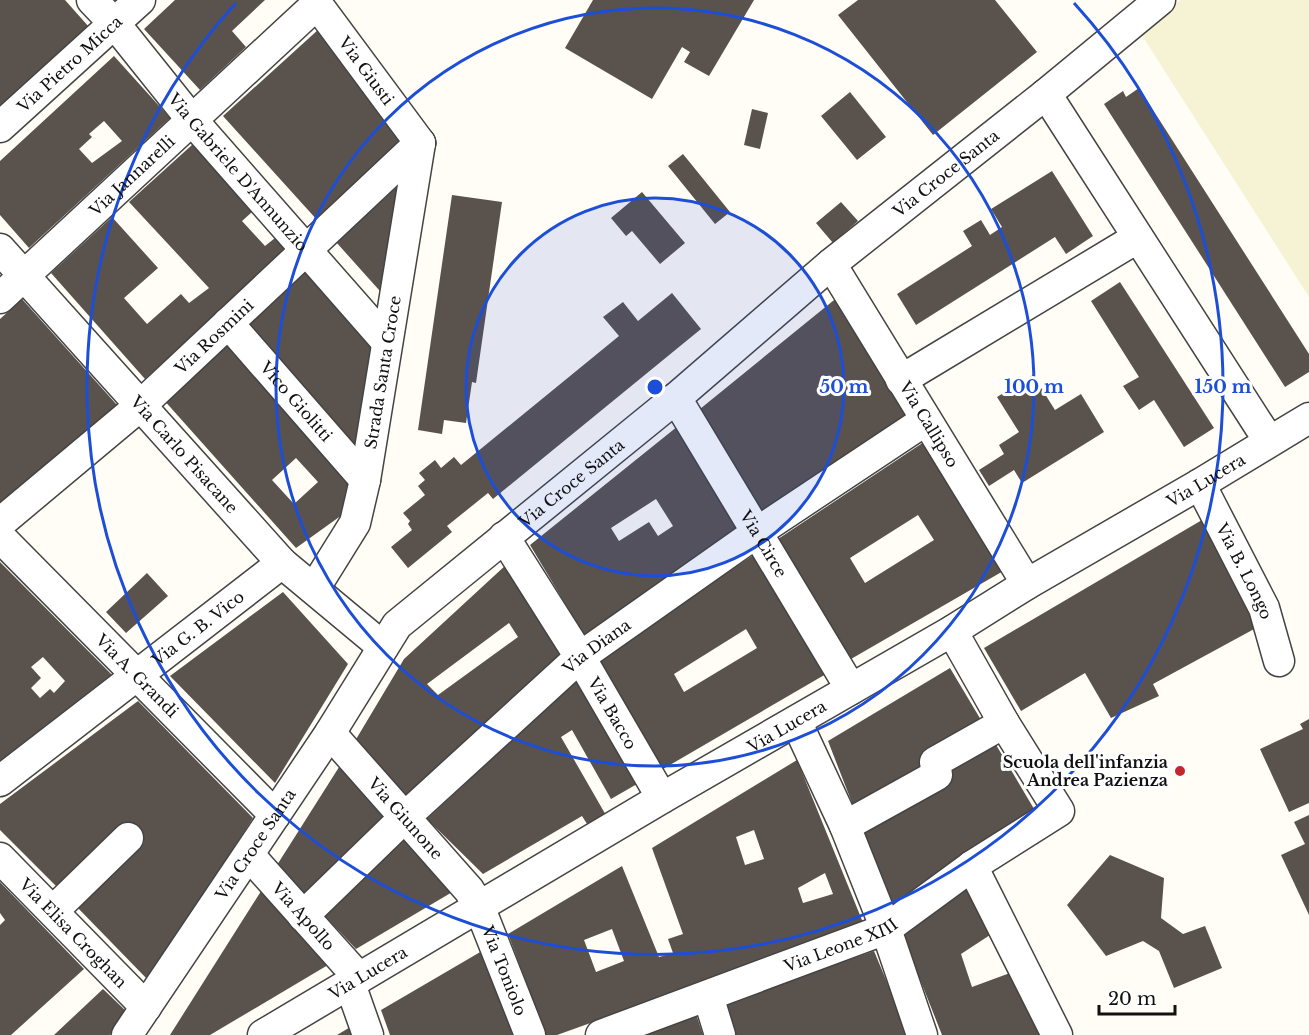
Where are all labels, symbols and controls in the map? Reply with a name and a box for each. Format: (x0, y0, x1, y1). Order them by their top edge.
street label: Via Pietro Micca (12, 11, 126, 117)
street label: Via Giusti (334, 32, 399, 109)
street label: Via Gabriele D'Annunzio (164, 88, 312, 255)
street label: Via Croce Santa (888, 125, 1003, 222)
street label: Via Jannarelli (84, 131, 179, 221)
street label: Via Rosmini (170, 294, 258, 379)
street label: Strada Santa Croce (360, 294, 405, 450)
street label: Vico Giolitti (255, 356, 337, 446)
text: 50 m (820, 376, 869, 398)
text: 100 m (1004, 376, 1064, 398)
text: 150 m (1195, 376, 1252, 398)
centre of rings (645, 377, 665, 397)
street label: Via Callipso (895, 377, 963, 471)
street label: Via Carlo Pisacane (126, 391, 242, 517)
street label: Via Croce Santa (514, 434, 628, 532)
street label: Via Lucera (1162, 449, 1249, 512)
street label: Via Circe (735, 506, 791, 581)
street label: Via B. Longo (1211, 519, 1277, 621)
street label: Via G. B. Vico (147, 586, 248, 671)
street label: Via Diana (558, 614, 635, 679)
street label: Via A. Grandi (91, 629, 183, 722)
street label: Via Bacco (583, 673, 641, 753)
street label: Via Lucera (743, 696, 830, 757)
place label: Scuola dell'infanzia Andrea Pazienza (1003, 752, 1168, 790)
marker: Scuola dell'infanzia Andrea Pazienza (1173, 764, 1187, 778)
street label: Via Giunone (363, 772, 447, 864)
street label: Via Croce Santa (210, 785, 300, 904)
street label: Via Elisa Croghan (15, 873, 131, 992)
street label: Via Apollo (267, 877, 339, 955)
street label: Via Leone XIII (780, 914, 902, 976)
street label: Via Toniolo (477, 922, 531, 1018)
street label: Via Lucera (324, 942, 411, 1004)
scale bar (1099, 978, 1176, 1016)
text: 20 m (1108, 988, 1156, 1010)

